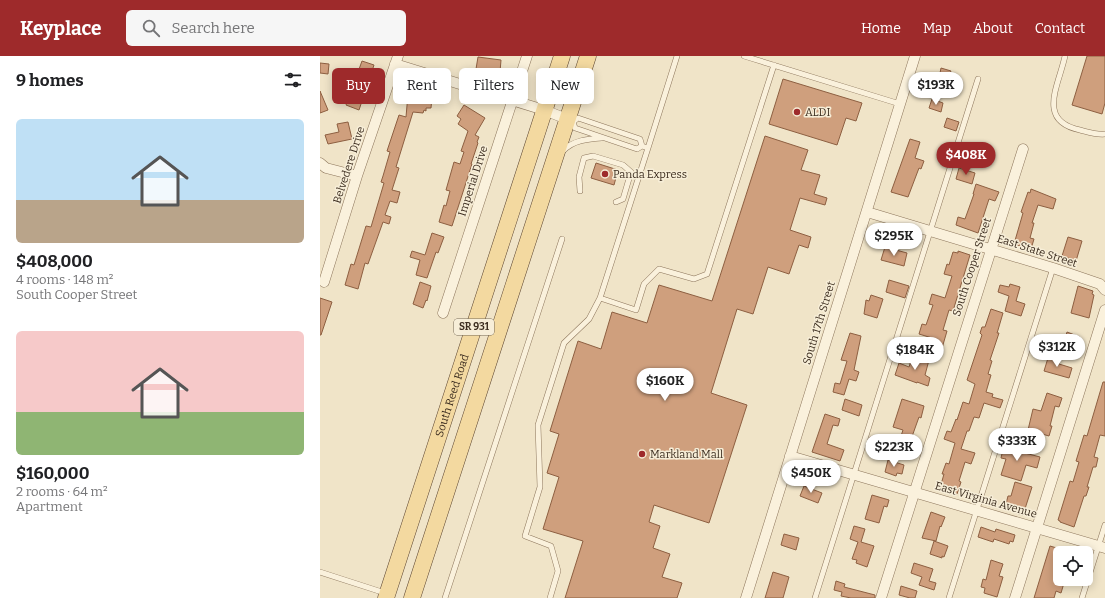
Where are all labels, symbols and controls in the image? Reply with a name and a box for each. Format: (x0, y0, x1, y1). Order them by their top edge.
search box (126, 10, 406, 46)
text: Keyplace (20, 17, 102, 40)
icon: search (140, 17, 162, 39)
text: Search here (172, 19, 255, 37)
text: Home (861, 20, 901, 37)
text: Map (923, 20, 951, 37)
text: About (973, 20, 1013, 37)
text: Contact (1035, 20, 1085, 37)
chip: Buy (332, 68, 385, 104)
chip: Rent (393, 68, 451, 104)
chip: Filters (459, 68, 528, 104)
chip: New (536, 68, 594, 104)
icon: filters (282, 69, 304, 91)
text: 9 homes (16, 70, 84, 91)
pin: $193K (908, 72, 964, 106)
text: $193K (917, 77, 955, 92)
place label: ALDI (805, 106, 830, 119)
marker: ALDI (792, 107, 802, 117)
street label: Belvedere Drive (330, 125, 368, 205)
pin: $408K (938, 142, 994, 176)
street label: Imperial Drive (455, 144, 491, 218)
icon: home (124, 145, 196, 217)
text: $408K (946, 147, 986, 162)
place label: Panda Express (613, 168, 687, 181)
marker: Panda Express (600, 169, 610, 179)
street label: South Cooper Street (950, 216, 994, 318)
pin: $295K (866, 223, 922, 257)
text: $295K (874, 228, 914, 243)
street label: East State Street (995, 232, 1079, 270)
text: $408,000 (16, 251, 93, 272)
text: 4 rooms · 148 m² (16, 272, 113, 287)
street label: South 17th Street (800, 280, 838, 366)
text: South Cooper Street (16, 287, 137, 302)
road number: SR 931 (454, 319, 494, 335)
pin: $312K (1029, 334, 1085, 368)
pin: $184K (887, 337, 943, 371)
text: $312K (1038, 339, 1076, 354)
text: $184K (896, 342, 934, 357)
street label: South Reed Road (432, 352, 471, 438)
icon: home (124, 357, 196, 429)
pin: $160K (637, 368, 693, 402)
text: $160K (646, 373, 684, 388)
pin: $333K (989, 428, 1045, 462)
text: $333K (998, 433, 1036, 448)
pin: $223K (866, 434, 922, 468)
text: $223K (874, 439, 914, 454)
place label: Markland Mall (650, 448, 723, 461)
marker: Markland Mall (637, 449, 647, 459)
pin: $450K (783, 460, 839, 494)
text: $160,000 (16, 463, 89, 484)
text: $450K (791, 465, 831, 480)
street label: East Virginia Avenue (934, 479, 1038, 521)
text: 2 rooms · 64 m² (16, 484, 108, 499)
text: Apartment (16, 499, 83, 514)
map controls (1053, 546, 1093, 586)
button: locate (1053, 546, 1093, 586)

